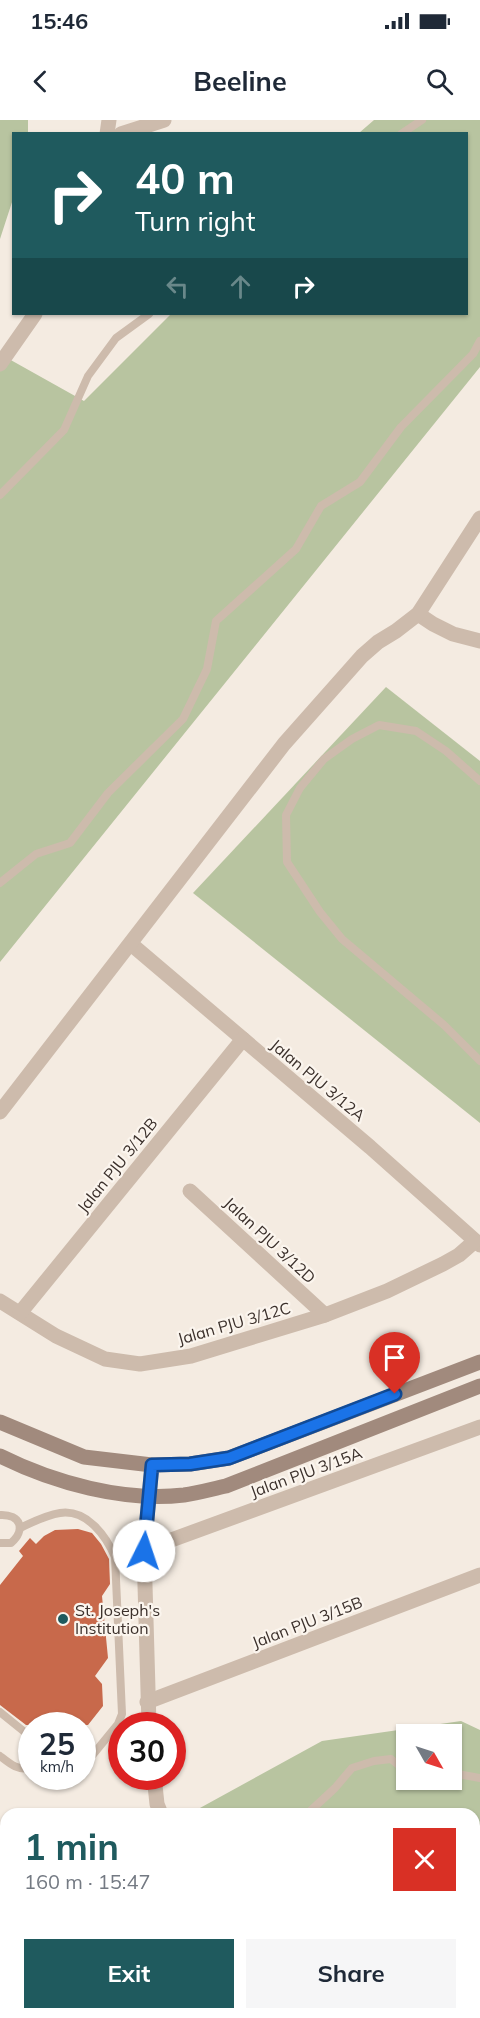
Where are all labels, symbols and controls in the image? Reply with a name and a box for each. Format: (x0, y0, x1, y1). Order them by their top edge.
text: 15:46 (30, 7, 88, 35)
text: Beeline (193, 64, 287, 98)
icon: back (24, 65, 57, 98)
icon: search (423, 65, 456, 98)
text: 40 m (135, 152, 235, 205)
icon: right (36, 156, 114, 234)
text: Turn right (135, 204, 255, 238)
icon: left (161, 270, 194, 303)
icon: ahead (224, 270, 257, 303)
icon: right (287, 270, 320, 303)
street label: Jalan PJU 3/12A (267, 1035, 370, 1126)
street label: Jalan PJU 3/12B (73, 1113, 161, 1217)
street label: Jalan PJU 3/12D (220, 1193, 320, 1287)
street label: Jalan PJU 3/12C (175, 1297, 293, 1349)
pin (369, 1332, 420, 1394)
icon: arrive (378, 1341, 411, 1374)
street label: Jalan PJU 3/15A (247, 1442, 365, 1501)
position arrow (112, 1519, 176, 1583)
street label: Jalan PJU 3/15B (249, 1592, 365, 1652)
place label: St. Joseph's Institution (75, 1600, 160, 1638)
marker: St. Joseph's Institution (56, 1612, 70, 1626)
speed limit sign: 30 (108, 1712, 186, 1790)
north arrow (396, 1724, 462, 1790)
map controls (396, 1724, 462, 1790)
text: 25 (39, 1725, 75, 1763)
text: km/h (40, 1757, 74, 1776)
text: 1 min (24, 1824, 119, 1869)
button: close (393, 1828, 456, 1891)
text: 160 m · 15:47 (24, 1869, 150, 1894)
button: Exit (24, 1939, 234, 2008)
button: Share (246, 1939, 456, 2008)

